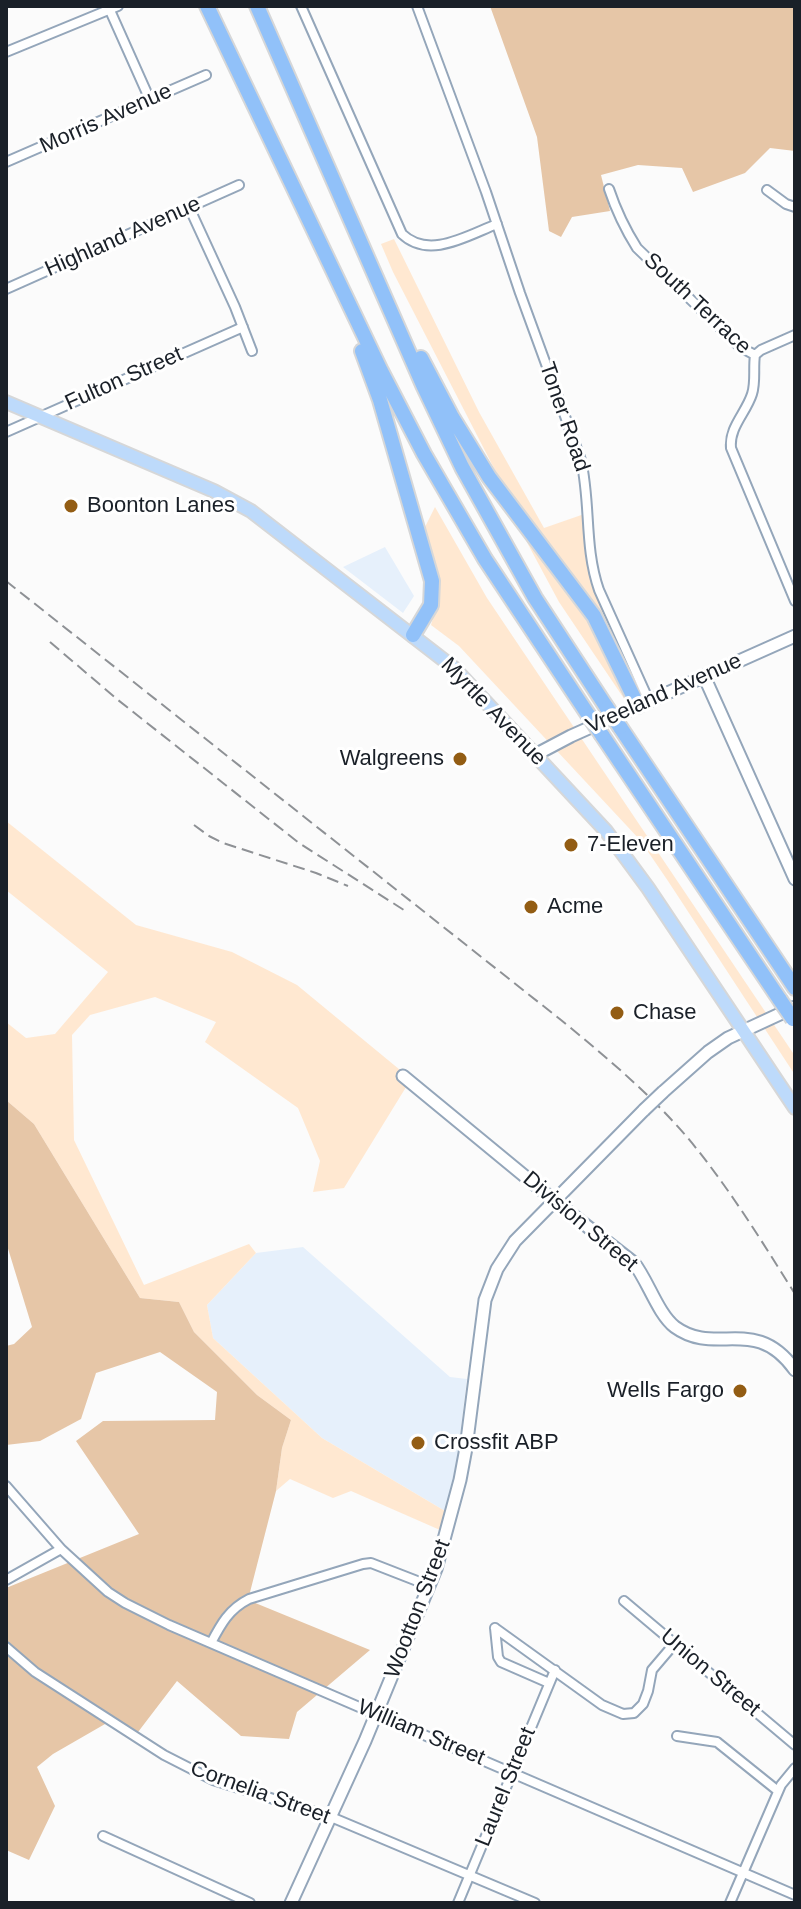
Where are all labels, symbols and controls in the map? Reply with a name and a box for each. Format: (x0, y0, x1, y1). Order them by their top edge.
street label: Morris Avenue (36, 78, 176, 160)
street label: Highland Avenue (41, 191, 205, 283)
street label: South Terrace (638, 248, 756, 360)
street label: Fulton Street (61, 341, 187, 417)
street label: Toner Road (533, 359, 595, 475)
place label: Boonton Lanes (87, 493, 235, 519)
marker: Boonton Lanes (62, 497, 80, 515)
street label: Vreeland Avenue (582, 648, 746, 740)
street label: Myrtle Avenue (435, 652, 551, 772)
place label: Walgreens (340, 746, 444, 772)
marker: Walgreens (451, 750, 469, 768)
place label: 7-Eleven (587, 832, 674, 858)
marker: 7-Eleven (562, 836, 580, 854)
place label: Acme (547, 894, 603, 920)
marker: Acme (522, 898, 540, 916)
place label: Chase (633, 1000, 697, 1026)
marker: Chase (608, 1004, 626, 1022)
street label: Division Street (517, 1166, 643, 1278)
place label: Wells Fargo (607, 1378, 724, 1404)
marker: Wells Fargo (731, 1382, 749, 1400)
place label: Crossfit ABP (434, 1430, 559, 1456)
marker: Crossfit ABP (409, 1434, 427, 1452)
street label: Wootton Street (379, 1536, 457, 1682)
street label: Union Street (655, 1624, 765, 1722)
street label: William Street (353, 1694, 489, 1772)
street label: Laurel Street (470, 1724, 542, 1850)
street label: Cornelia Street (187, 1756, 333, 1830)

